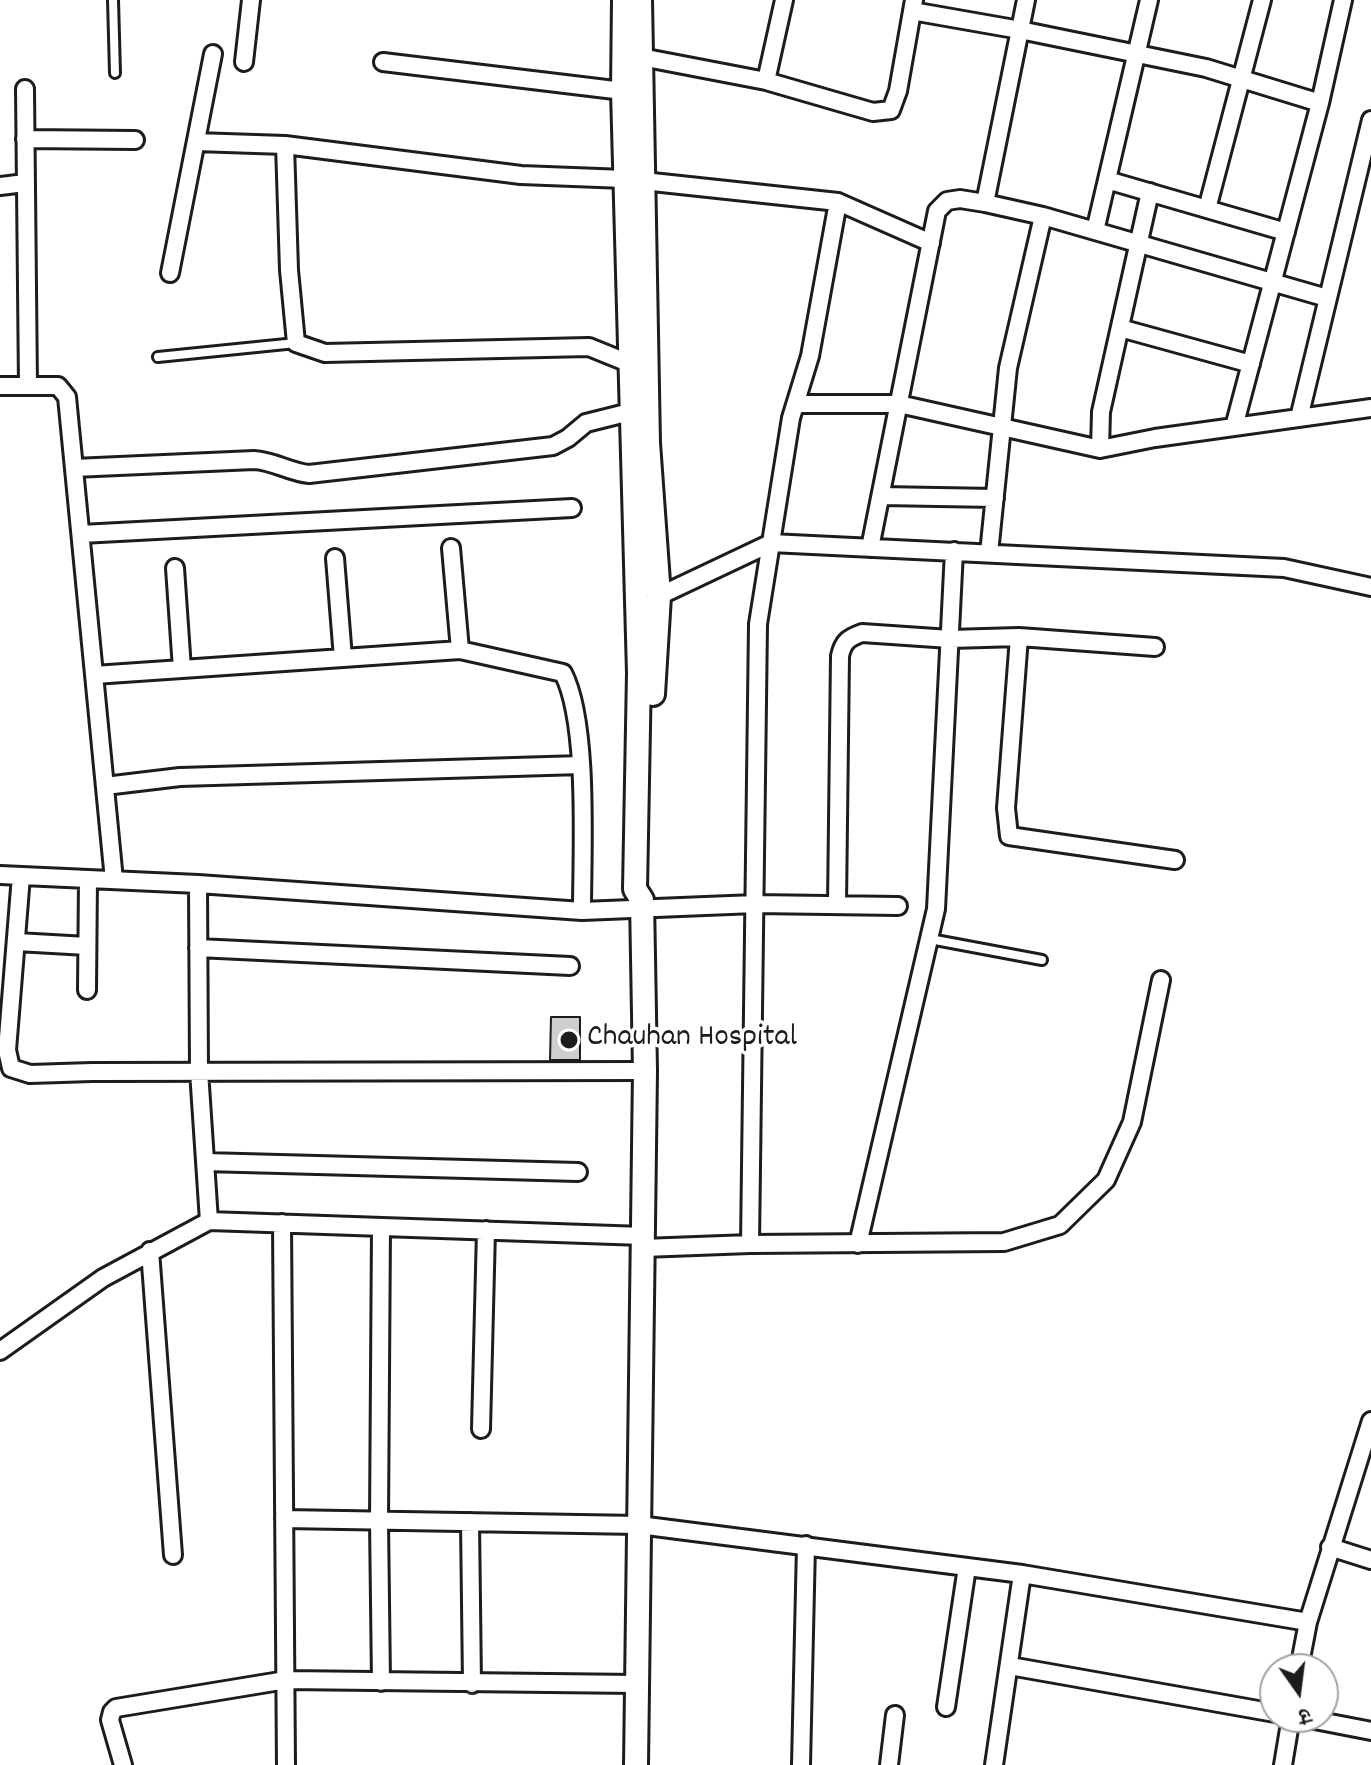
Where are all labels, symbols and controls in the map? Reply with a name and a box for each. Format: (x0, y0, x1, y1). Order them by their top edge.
place label: Chauhan Hospital (587, 1021, 797, 1059)
marker: Chauhan Hospital (558, 1029, 580, 1051)
north arrow (1259, 1653, 1339, 1733)
text: उ (1295, 1698, 1314, 1731)

